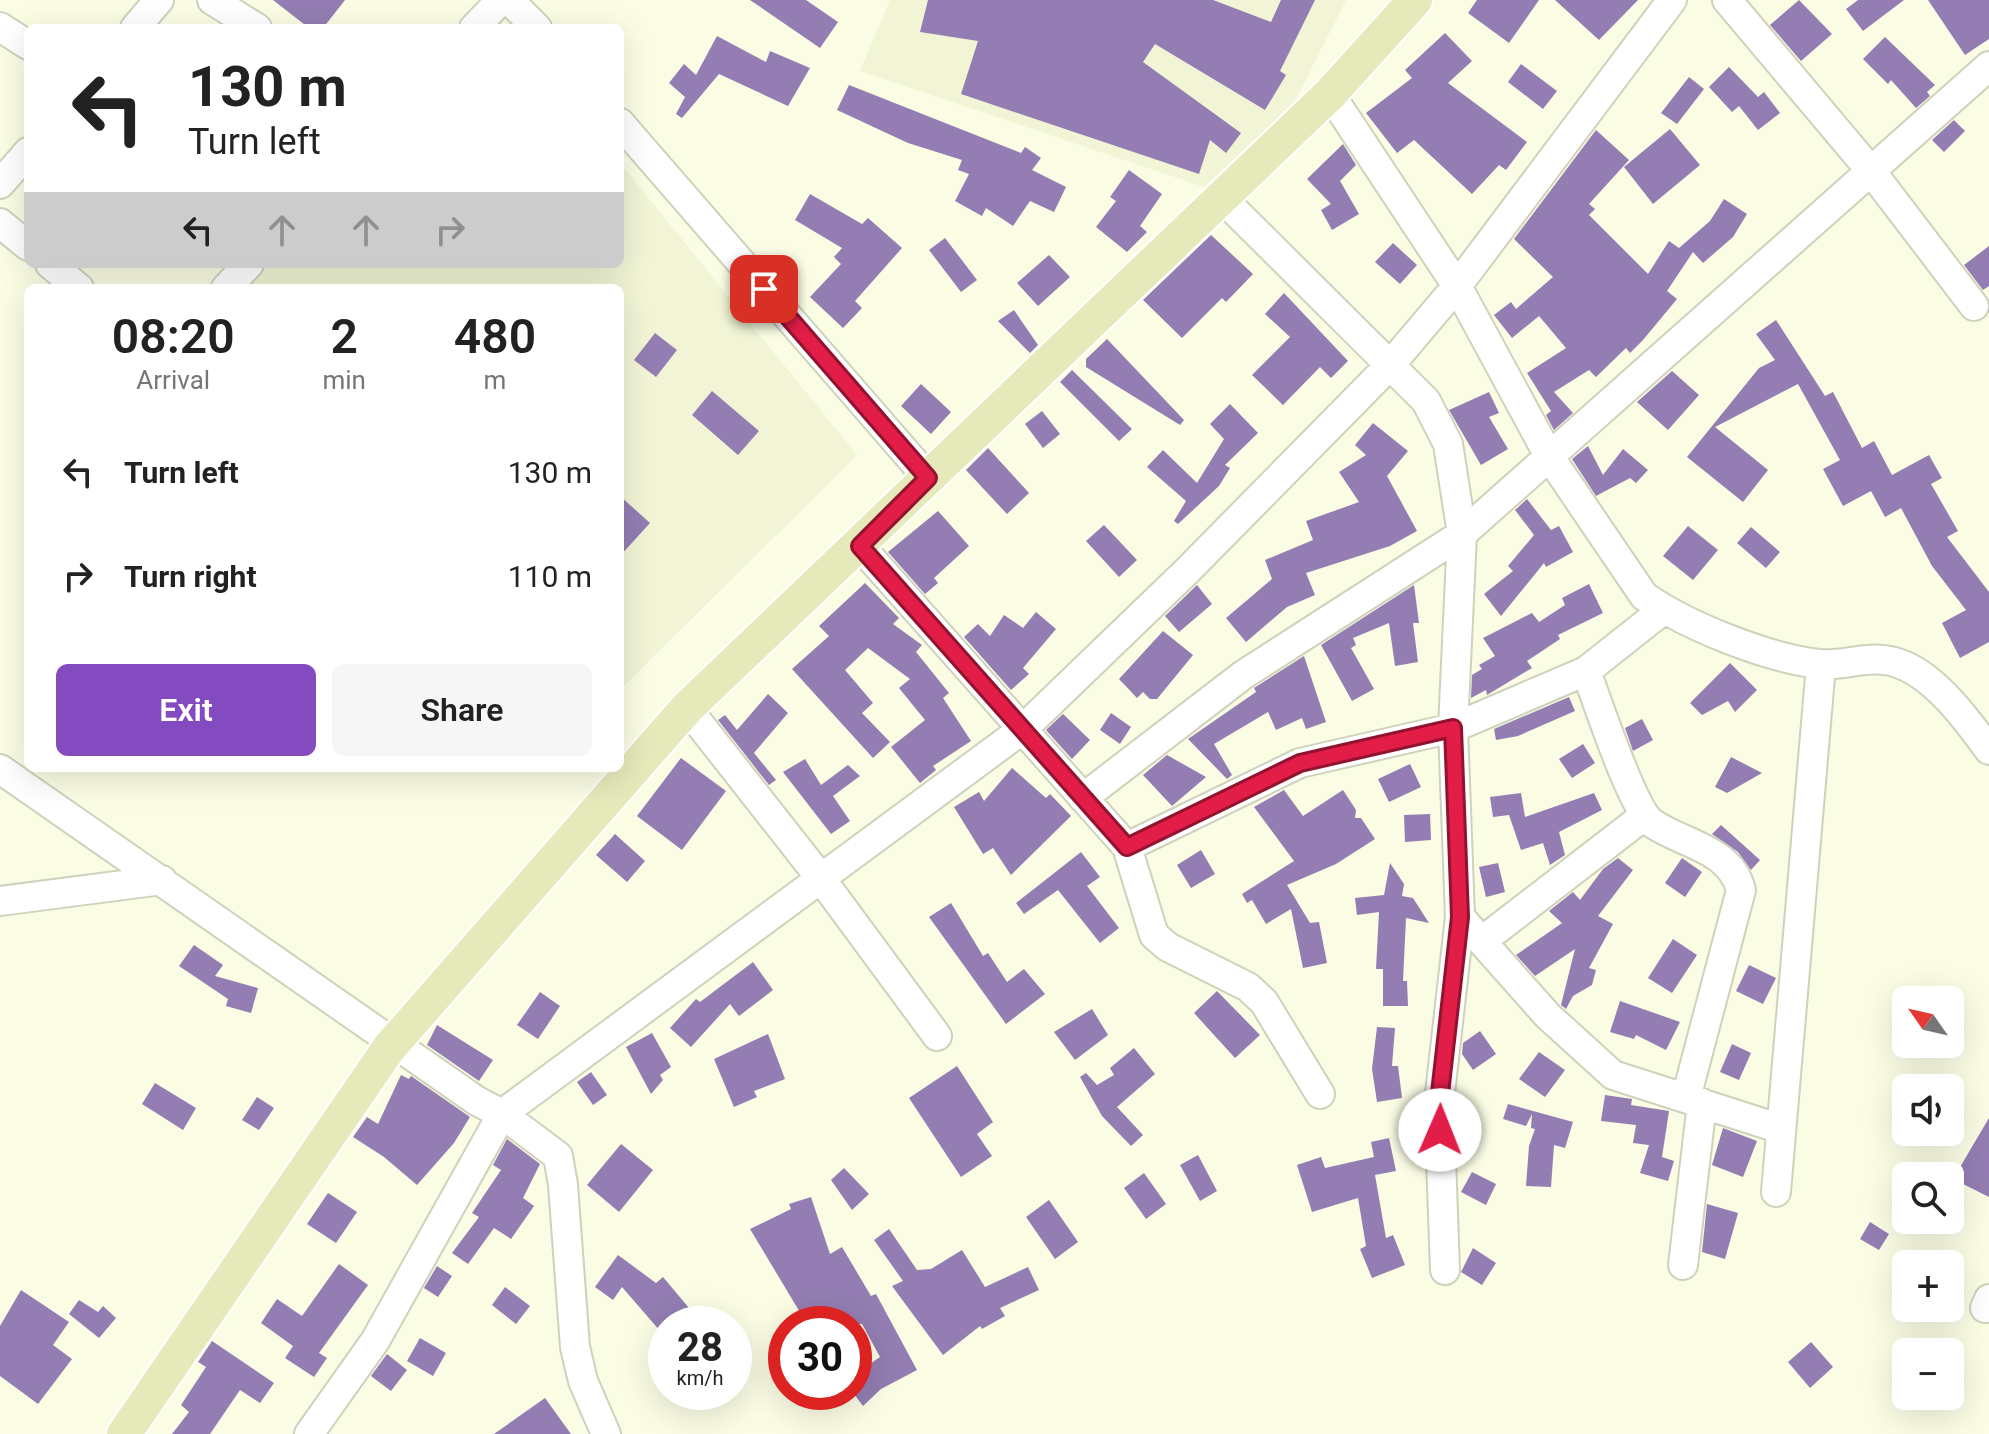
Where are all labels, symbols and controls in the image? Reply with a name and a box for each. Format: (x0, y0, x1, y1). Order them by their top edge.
text: 130 m (188, 54, 347, 120)
icon: left (56, 56, 160, 160)
text: Turn left (188, 121, 321, 163)
icon: left (176, 208, 220, 252)
icon: ahead (260, 208, 304, 252)
icon: ahead (344, 208, 388, 252)
icon: right (428, 208, 472, 252)
pin (730, 255, 798, 323)
icon: arrive (742, 267, 786, 311)
text: 08:20 (112, 308, 235, 365)
text: 2 (331, 308, 358, 365)
text: 480 (454, 308, 536, 365)
text: Arrival (136, 365, 210, 395)
text: min (322, 365, 366, 395)
text: m (484, 365, 506, 395)
icon: left (56, 450, 100, 494)
text: Turn left (124, 455, 239, 490)
text: 130 m (508, 455, 592, 490)
icon: right (56, 554, 100, 598)
text: Turn right (124, 559, 257, 594)
text: 110 m (508, 559, 592, 594)
button: Exit (56, 664, 316, 756)
button: Share (332, 664, 592, 756)
north arrow (1892, 986, 1964, 1058)
map controls (1892, 986, 1964, 1410)
button: sound (1892, 1074, 1964, 1146)
position arrow (1398, 1088, 1482, 1172)
button: search (1892, 1162, 1964, 1234)
button: + (1892, 1250, 1964, 1322)
speed limit sign: 30 (768, 1306, 872, 1410)
text: 28 (677, 1324, 723, 1371)
button: − (1892, 1338, 1964, 1410)
text: km/h (677, 1366, 723, 1390)

